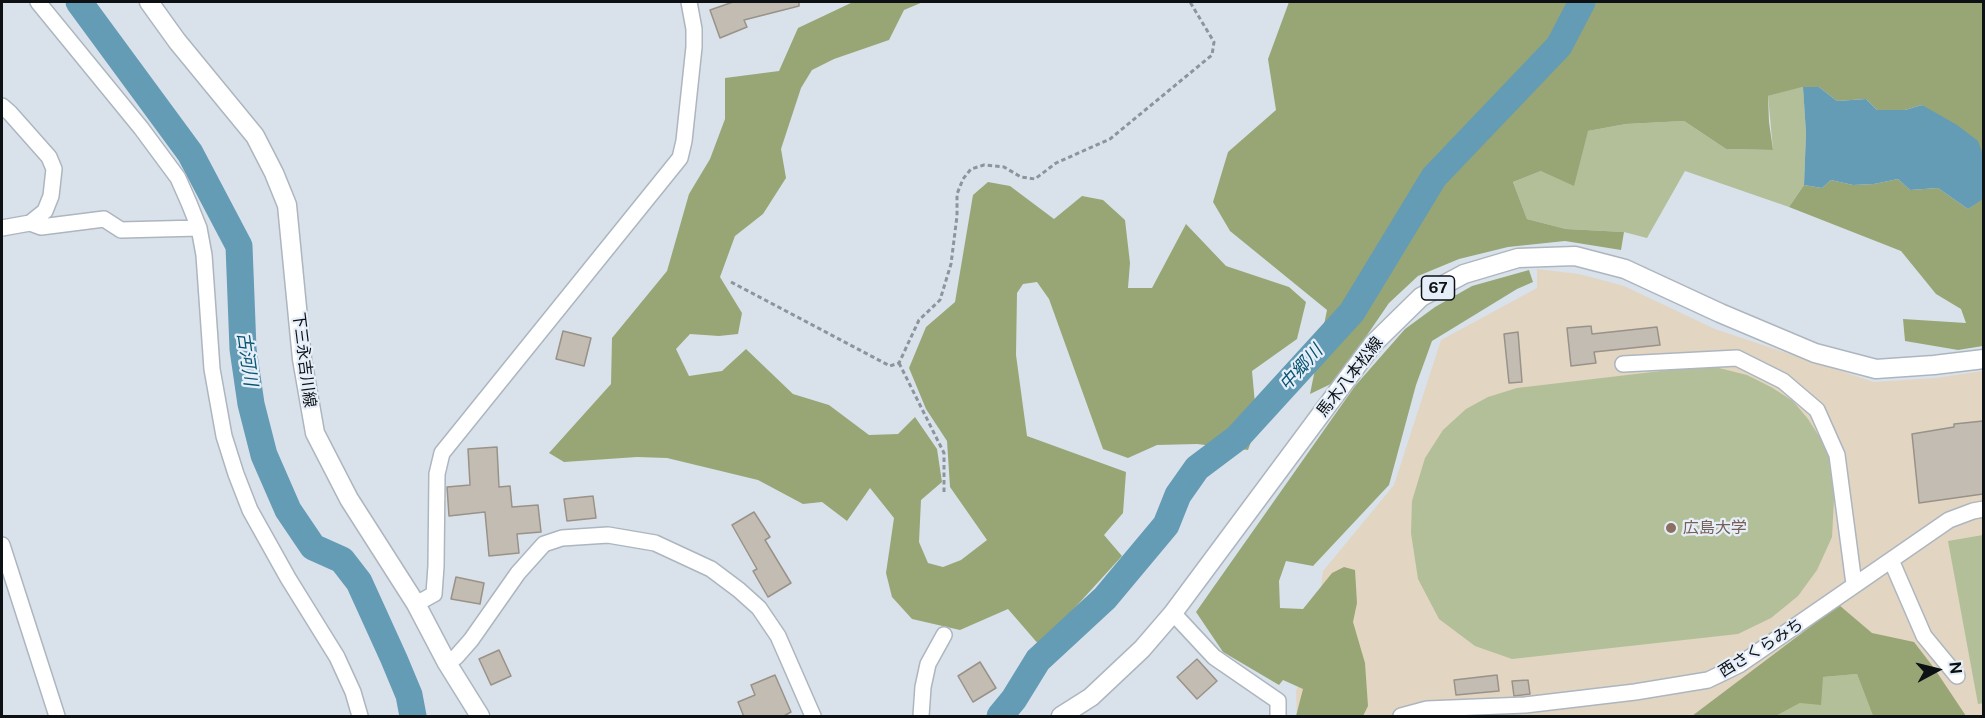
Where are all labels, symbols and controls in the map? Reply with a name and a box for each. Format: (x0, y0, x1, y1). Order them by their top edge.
road number: 67 (1422, 276, 1454, 300)
street label: 下三永吉川線 (289, 311, 319, 409)
water label: 古河川 (233, 331, 261, 387)
street label: 馬木八本松線 (1313, 333, 1387, 421)
water label: 中郷川 (1275, 341, 1327, 395)
place label: 広島大学 (1683, 518, 1747, 538)
marker: 広島大学 (1664, 521, 1678, 535)
street label: 西さくらみち (1715, 614, 1807, 682)
north arrow (1907, 640, 1967, 700)
text: N (1945, 660, 1966, 675)

